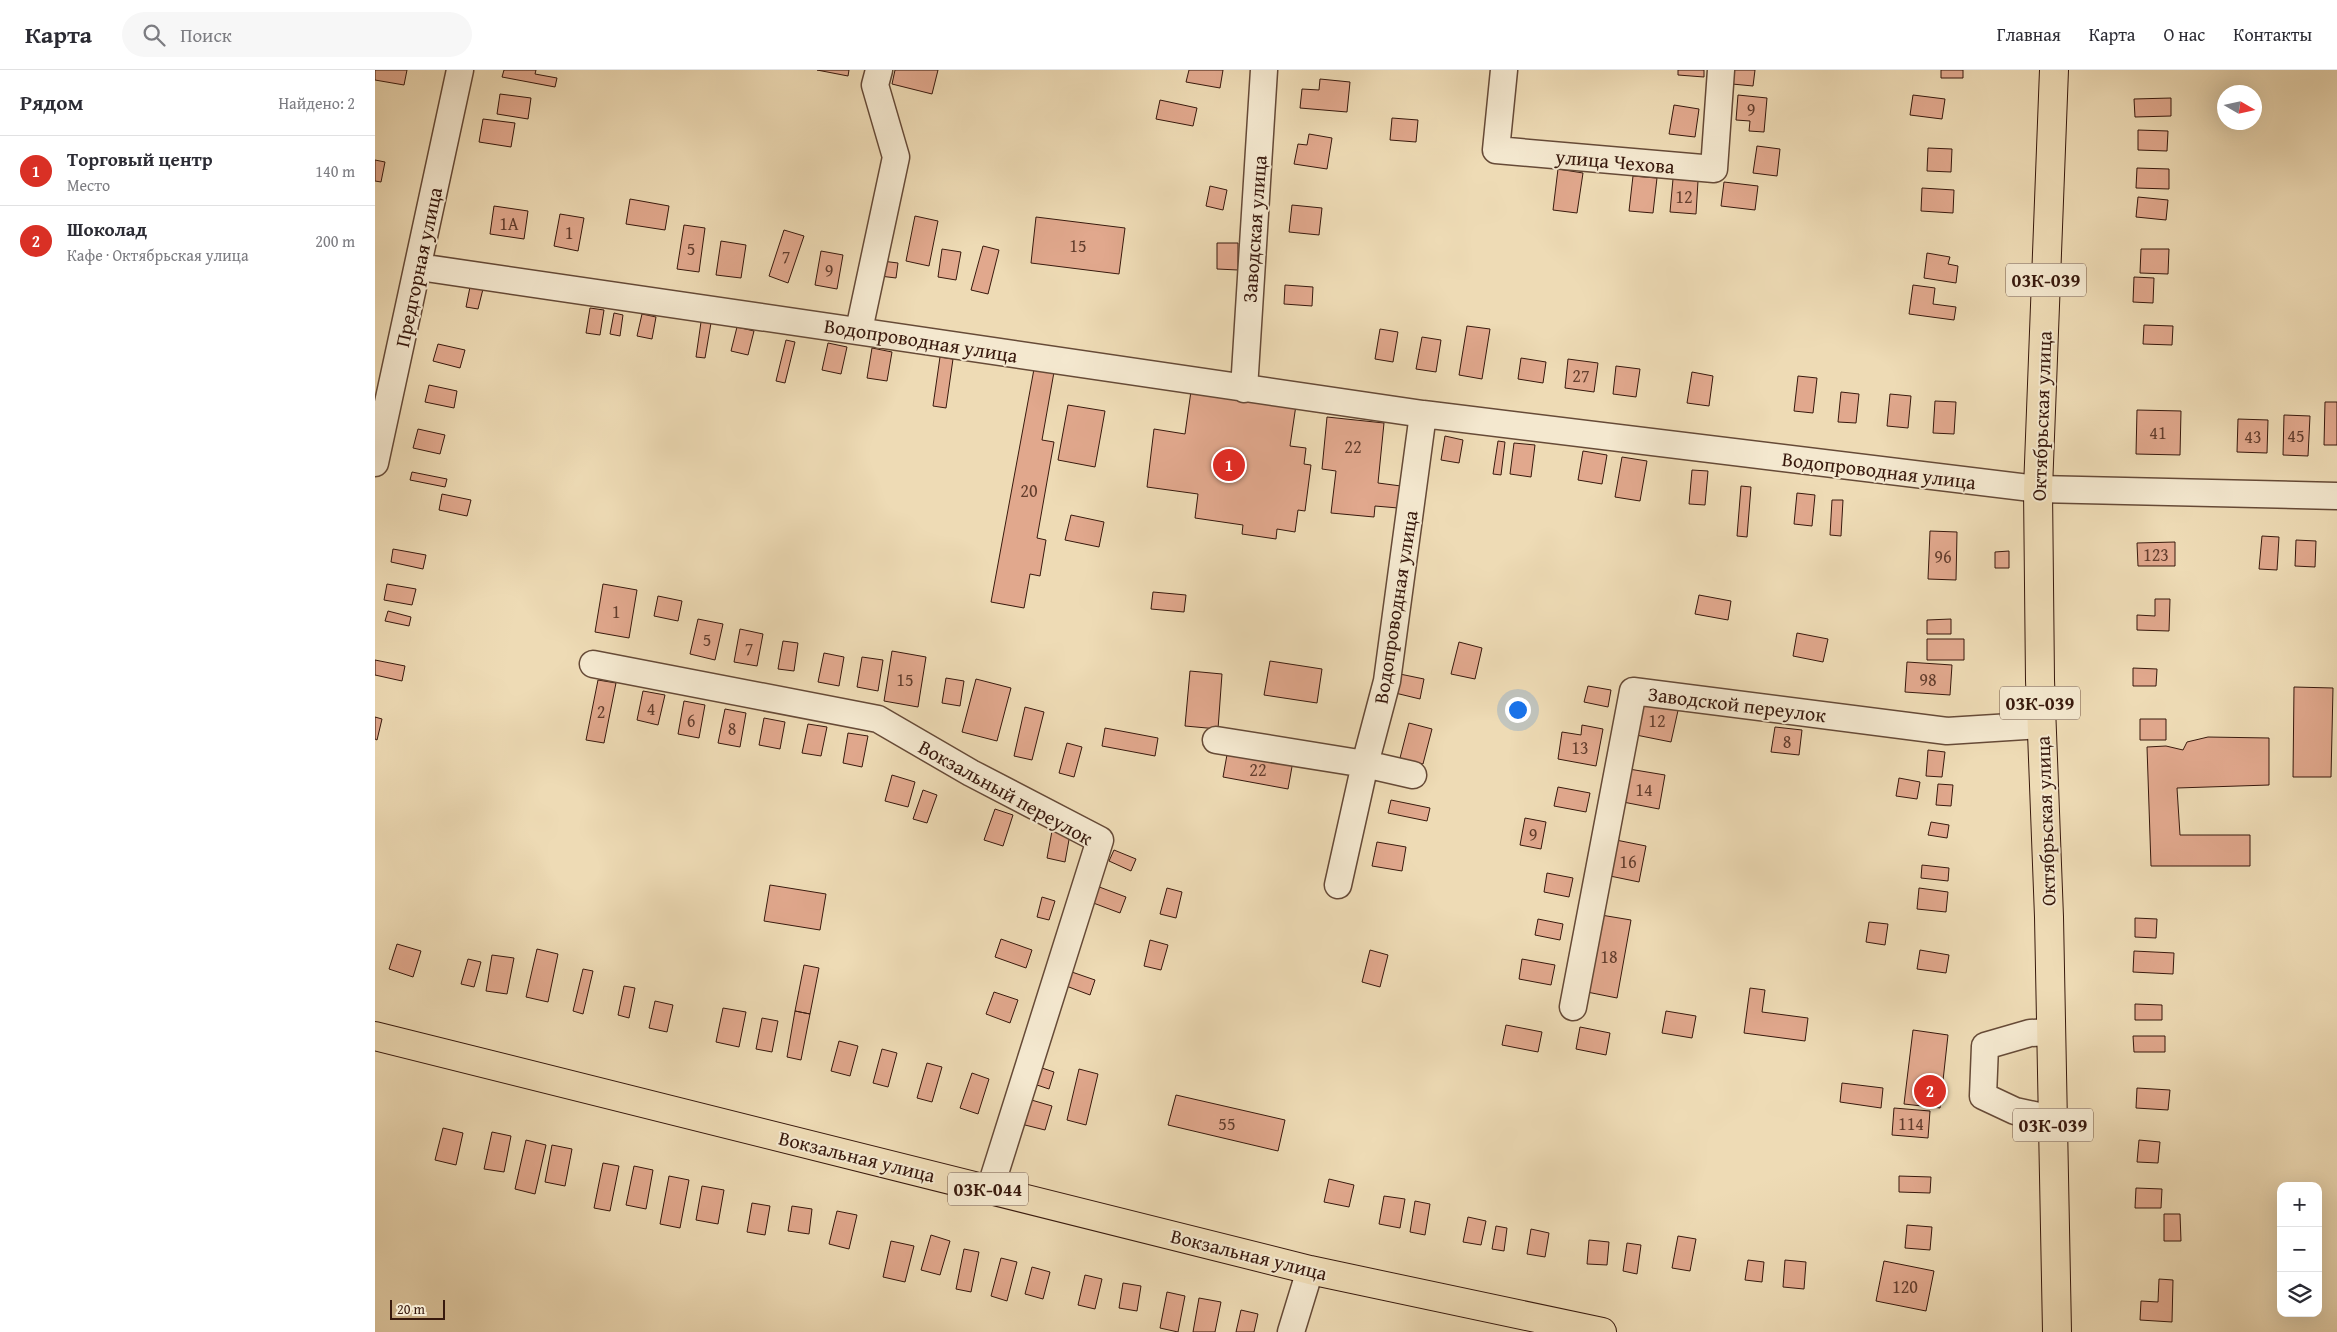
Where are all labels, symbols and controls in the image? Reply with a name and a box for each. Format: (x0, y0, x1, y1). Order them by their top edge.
search box (122, 12, 472, 57)
text: Карта (25, 17, 92, 52)
icon: search (140, 21, 168, 49)
text: Поиск (180, 21, 232, 49)
text: Главная (1997, 21, 2061, 48)
text: Карта (2089, 21, 2135, 48)
text: О нас (2163, 21, 2205, 48)
text: Контакты (2233, 21, 2312, 48)
north arrow (2217, 85, 2262, 130)
text: Рядом (20, 87, 83, 118)
text: Найдено: 2 (278, 91, 355, 115)
house number: 9 (1747, 96, 1755, 123)
street label: улица Чехова (1553, 141, 1676, 181)
text: Торговый центр (67, 145, 213, 173)
street label: Заводская улица (1234, 154, 1274, 304)
text: 1 (32, 159, 40, 183)
text: 140 m (315, 159, 355, 183)
text: Место (67, 173, 110, 197)
house number: 12 (1675, 183, 1693, 210)
street label: Предгорная улица (387, 184, 449, 350)
house number: 1А (499, 210, 519, 237)
text: Шоколад (67, 215, 147, 243)
house number: 1 (565, 219, 573, 246)
text: 2 (32, 229, 40, 253)
text: 200 m (315, 229, 355, 253)
house number: 15 (1069, 232, 1087, 259)
house number: 5 (687, 235, 695, 262)
text: Кафе · Октябрьская улица (67, 243, 249, 267)
house number: 7 (782, 243, 790, 270)
house number: 9 (825, 257, 833, 284)
road number: 03К-039 (2006, 264, 2086, 296)
street label: Водопроводная улица (822, 310, 1020, 370)
street label: Октябрьская улица (2024, 330, 2058, 502)
house number: 27 (1572, 362, 1590, 389)
house number: 41 (2149, 419, 2167, 446)
house number: 45 (2287, 422, 2305, 449)
house number: 43 (2244, 423, 2262, 450)
house number: 22 (1344, 433, 1362, 460)
street label: Водопроводная улица (1780, 444, 1978, 496)
pin: 1 (1213, 446, 1245, 484)
house number: 20 (1020, 477, 1038, 504)
street label: Водопроводная улица (1365, 508, 1425, 706)
house number: 123 (2143, 541, 2169, 568)
house number: 96 (1934, 543, 1952, 570)
house number: 1 (612, 598, 620, 625)
house number: 5 (703, 626, 711, 653)
house number: 7 (745, 635, 753, 662)
house number: 15 (896, 666, 914, 693)
house number: 98 (1919, 666, 1937, 693)
street label: Заводской переулок (1646, 679, 1828, 729)
road number: 03К-039 (2000, 686, 2080, 720)
house number: 4 (647, 695, 655, 722)
your location (1505, 697, 1531, 723)
house number: 2 (597, 698, 605, 725)
house number: 6 (687, 707, 695, 734)
house number: 12 (1648, 707, 1666, 734)
house number: 8 (728, 715, 736, 742)
house number: 8 (1783, 728, 1791, 755)
street label: Вокзальный переулок (914, 732, 1099, 852)
house number: 13 (1571, 734, 1589, 761)
street label: Октябрьская улица (2028, 735, 2062, 907)
house number: 22 (1249, 756, 1267, 783)
house number: 14 (1635, 776, 1653, 803)
house number: 9 (1529, 821, 1537, 848)
house number: 16 (1619, 848, 1637, 875)
house number: 18 (1600, 943, 1618, 970)
pin: 2 (1914, 1072, 1946, 1110)
road number: 03К-039 (2013, 1108, 2093, 1142)
house number: 55 (1218, 1110, 1236, 1137)
house number: 114 (1898, 1110, 1924, 1137)
street label: Вокзальная улица (776, 1123, 939, 1190)
road number: 03К-044 (948, 1172, 1028, 1206)
map controls (2277, 1182, 2322, 1317)
button: + (2277, 1182, 2322, 1227)
street label: Вокзальная улица (1168, 1221, 1331, 1288)
button: − (2277, 1227, 2322, 1272)
button: layers (2277, 1272, 2322, 1317)
house number: 120 (1892, 1273, 1918, 1300)
scale bar (390, 1297, 445, 1320)
text: 20 m (397, 1299, 425, 1319)

